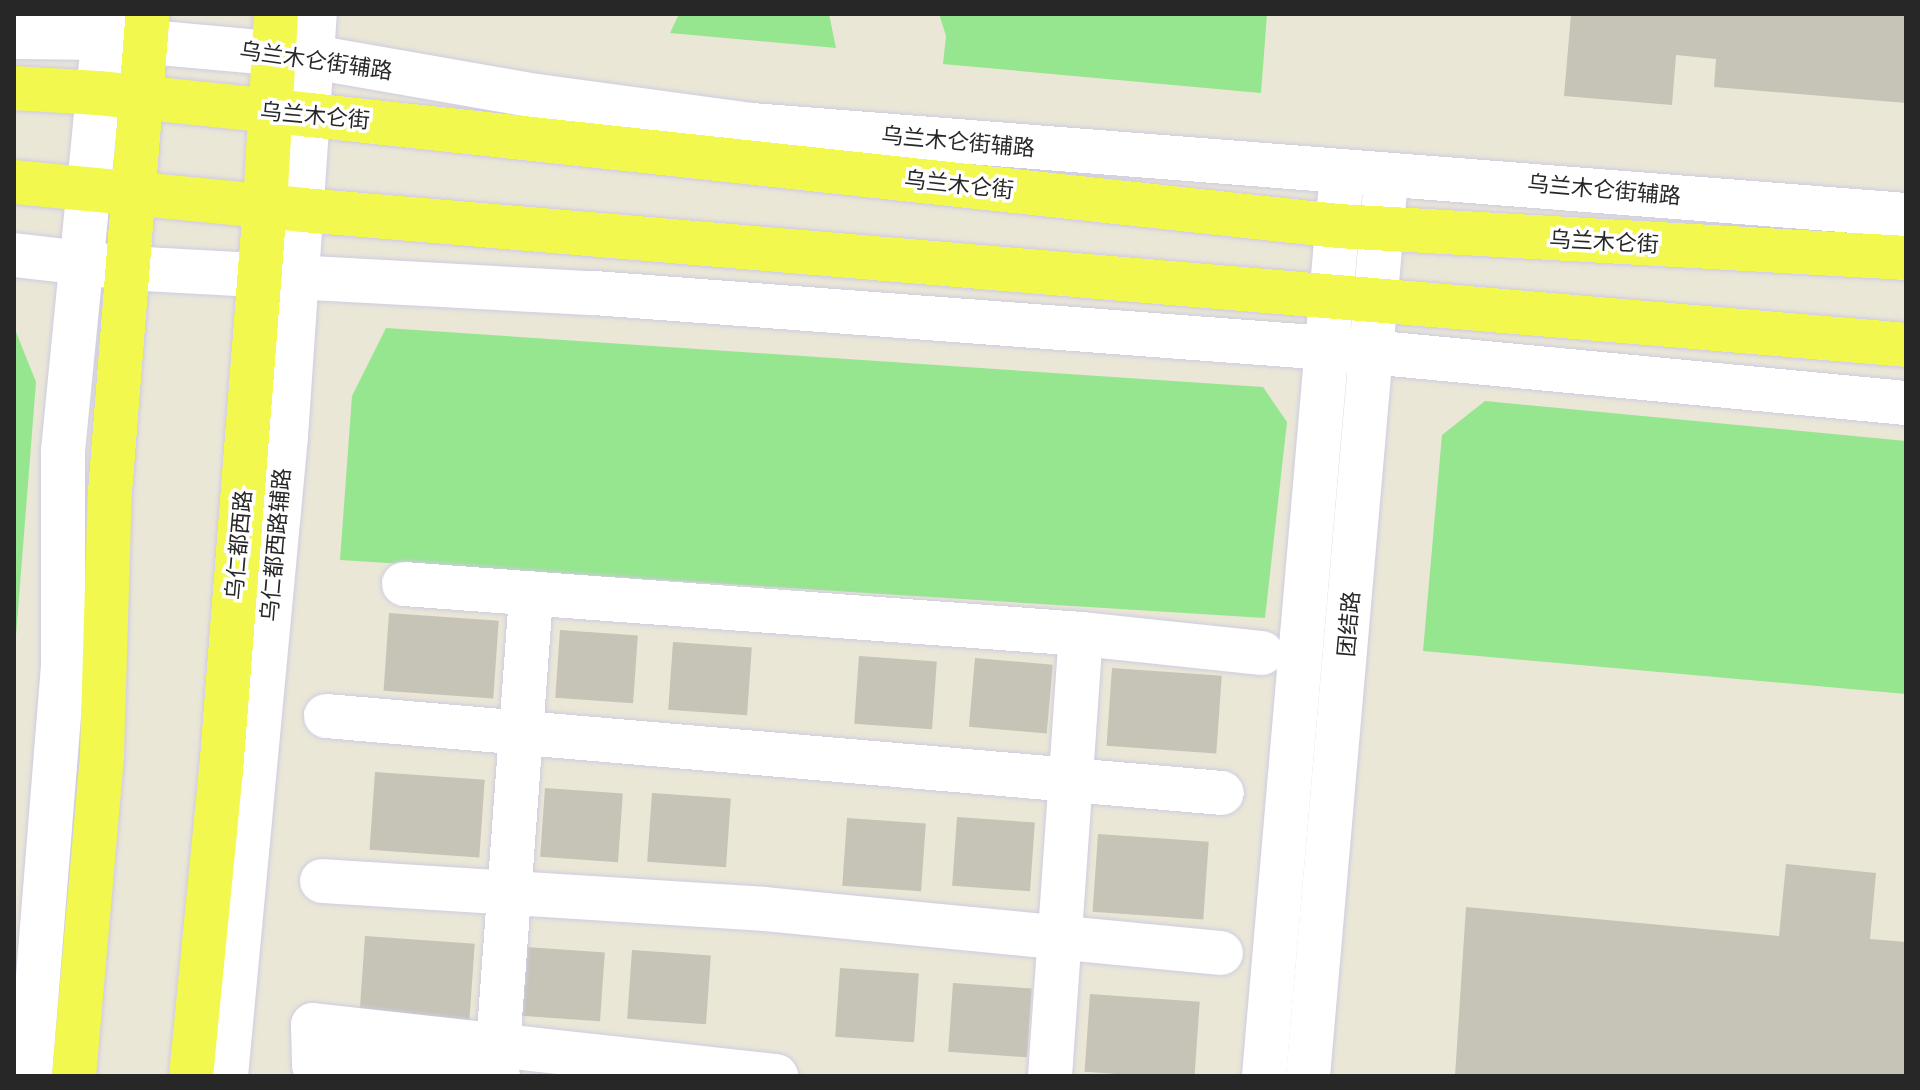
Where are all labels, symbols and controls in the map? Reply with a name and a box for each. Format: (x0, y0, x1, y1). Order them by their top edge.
street label: 乌兰木仑街辅路 (238, 37, 394, 85)
street label: 乌兰木仑街 (259, 98, 371, 134)
street label: 乌兰木仑街辅路 (880, 122, 1036, 162)
street label: 乌兰木仑街 (903, 166, 1015, 204)
street label: 乌兰木仑街辅路 (1526, 170, 1682, 210)
street label: 乌兰木仑街 (1548, 226, 1660, 258)
street label: 乌仁都西路辅路 (256, 467, 296, 623)
street label: 乌仁都西路 (221, 489, 257, 601)
street label: 团结路 (1333, 590, 1365, 658)

